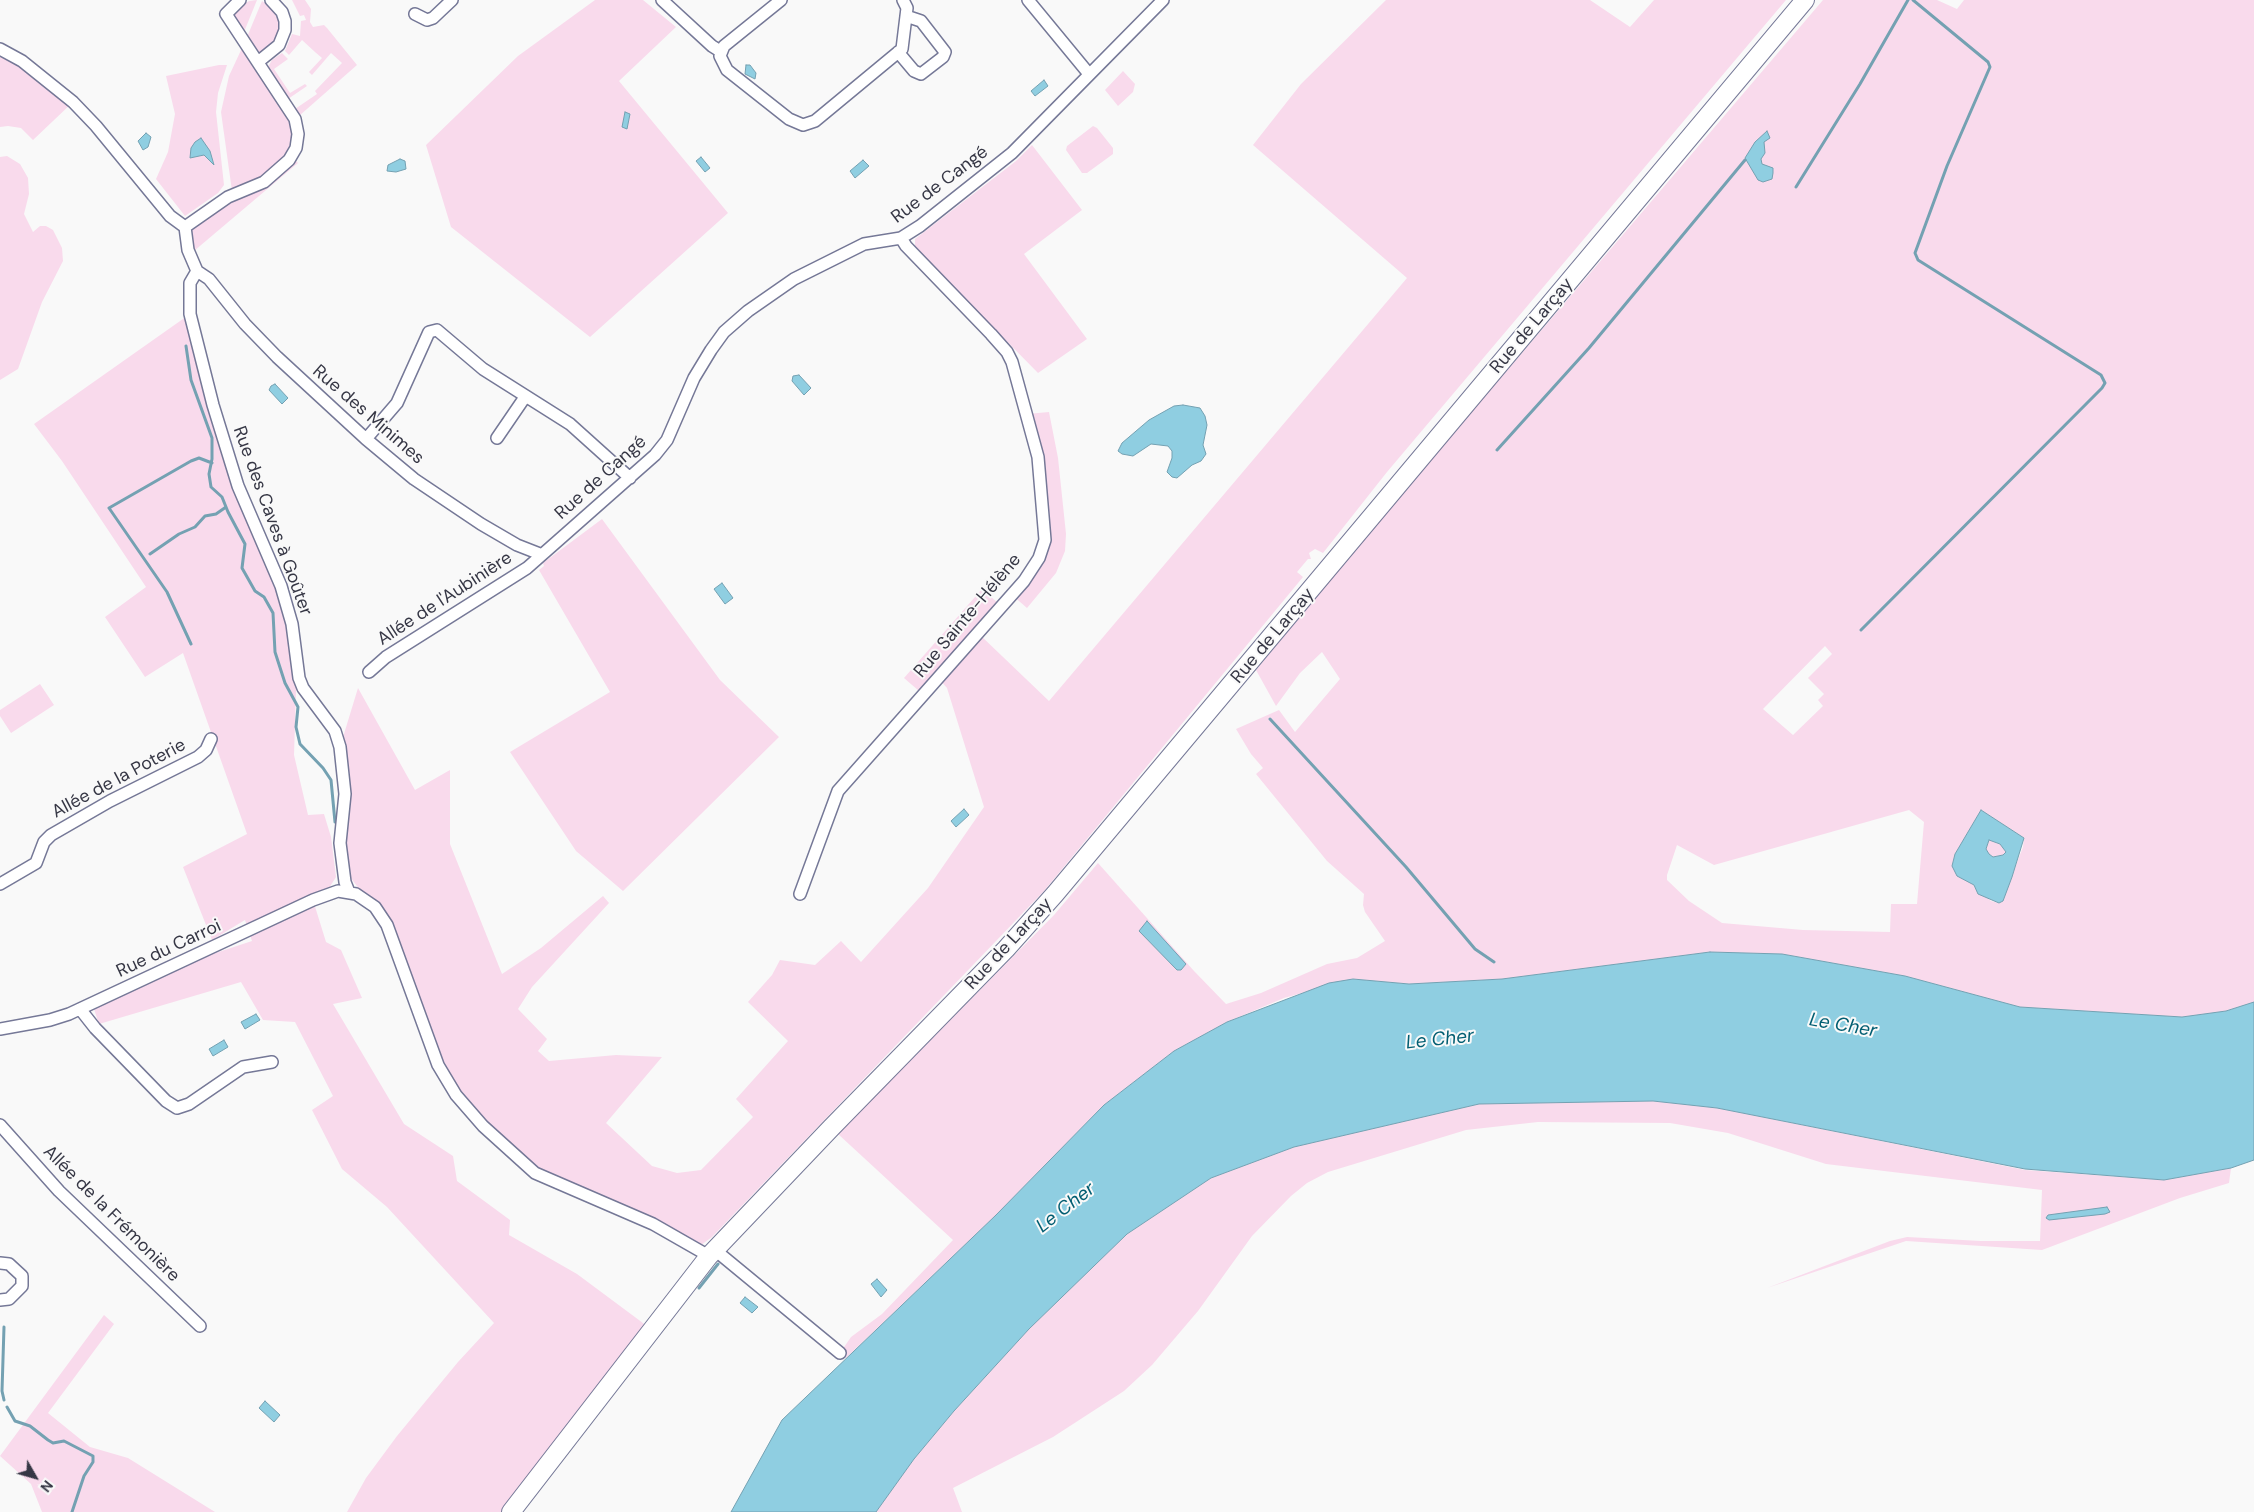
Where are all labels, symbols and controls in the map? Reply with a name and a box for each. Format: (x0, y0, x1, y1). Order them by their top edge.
street label: Rue de Cangé (887, 142, 993, 228)
street label: Rue de Larçay (1486, 274, 1578, 378)
street label: Rue des Minimes (308, 361, 428, 469)
street label: Rue des Caves à Goûter (228, 423, 316, 619)
street label: Rue de Cangé (551, 431, 651, 525)
street label: Allée de l'Aubinière (374, 547, 516, 651)
street label: Rue Sainte-Hélène (910, 550, 1026, 682)
street label: Rue de Larçay (1227, 584, 1319, 688)
street label: Allée de la Poterie (48, 735, 190, 823)
street label: Rue de Larçay (961, 894, 1057, 994)
street label: Rue du Carroi (113, 915, 225, 983)
water label: Le Cher (1807, 1009, 1879, 1043)
water label: Le Cher (1405, 1025, 1475, 1055)
street label: Allée de la Frémonière (38, 1141, 184, 1287)
water label: Le Cher (1032, 1178, 1100, 1238)
north arrow (10, 1452, 60, 1502)
text: N (37, 1477, 57, 1496)

